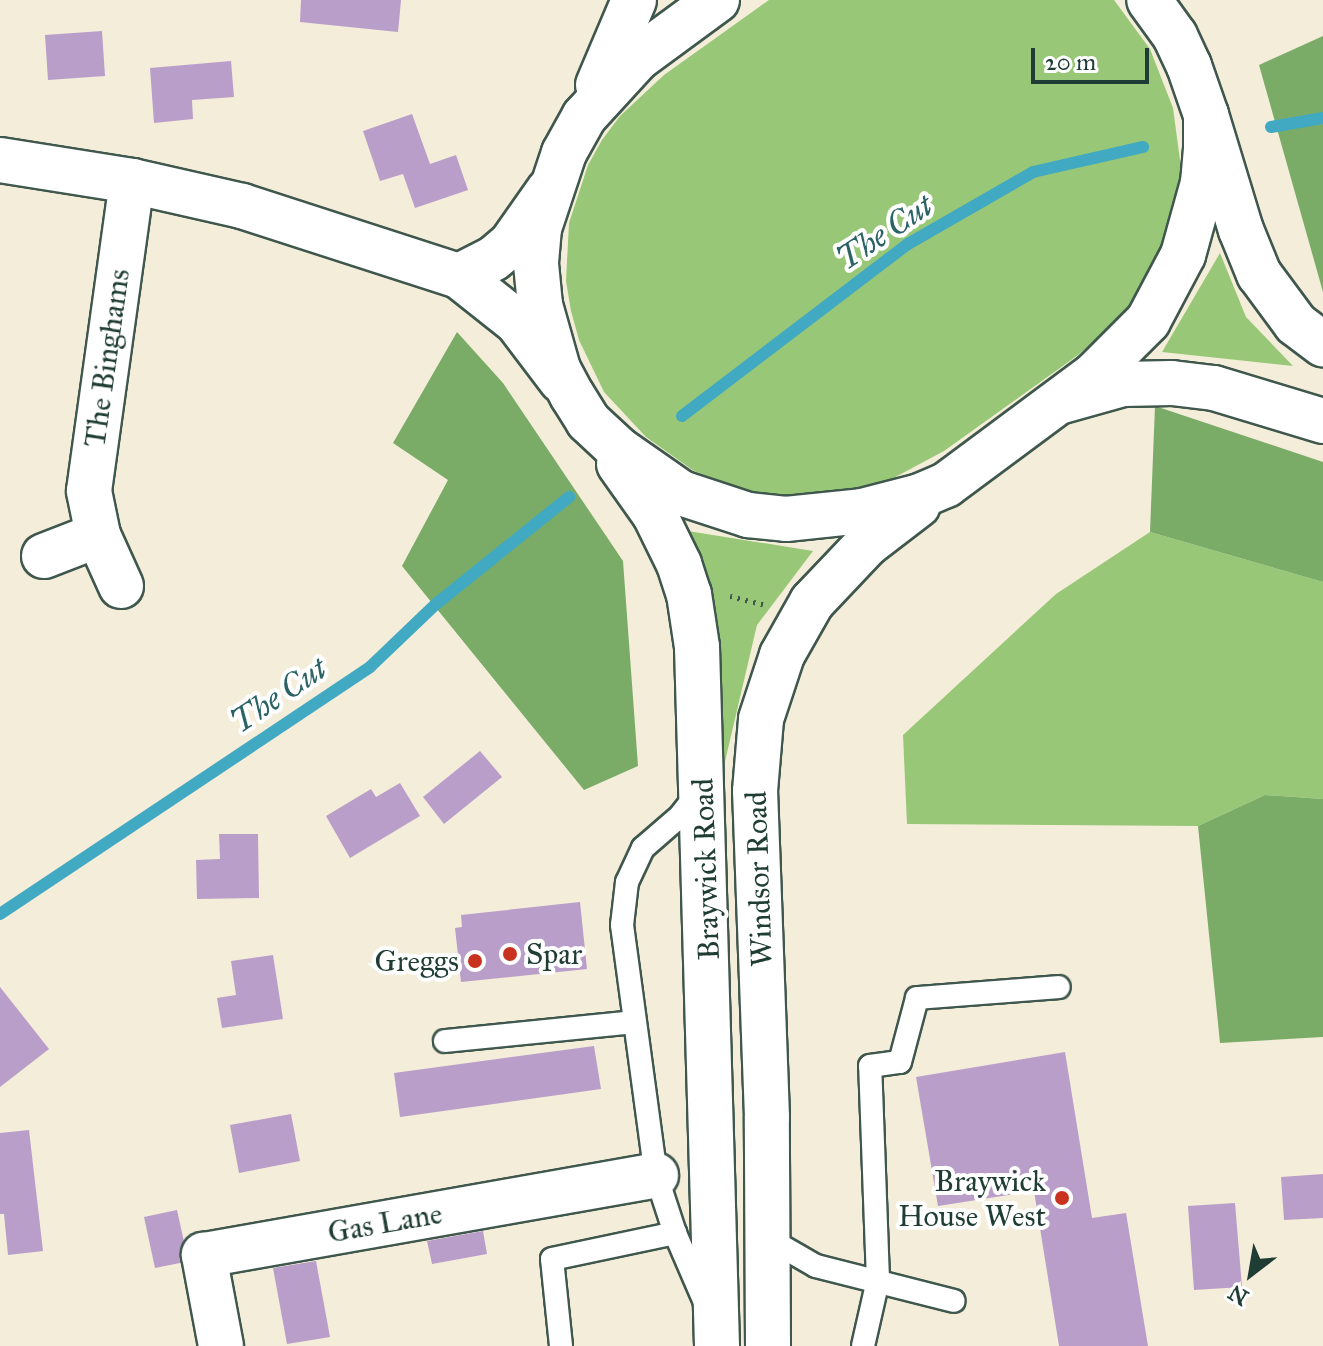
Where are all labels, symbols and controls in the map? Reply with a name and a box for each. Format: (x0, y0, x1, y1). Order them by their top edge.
scale bar (1035, 32, 1153, 82)
text: 20 m (1045, 47, 1096, 77)
water label: The Cut (830, 187, 940, 279)
street label: The Binghams (77, 266, 137, 450)
water label: The Cut (224, 650, 334, 742)
street label: Braywick Road (685, 777, 727, 961)
street label: Windsor Road (738, 791, 780, 967)
place label: Spar (526, 936, 582, 972)
place label: Greggs (375, 943, 459, 979)
marker: Spar (501, 945, 519, 963)
marker: Greggs (466, 952, 484, 970)
place label: Braywick House West (898, 1163, 1046, 1234)
marker: Braywick House West (1053, 1189, 1071, 1207)
street label: Gas Lane (325, 1195, 445, 1251)
north arrow (1211, 1234, 1291, 1314)
text: N (1223, 1279, 1253, 1311)

